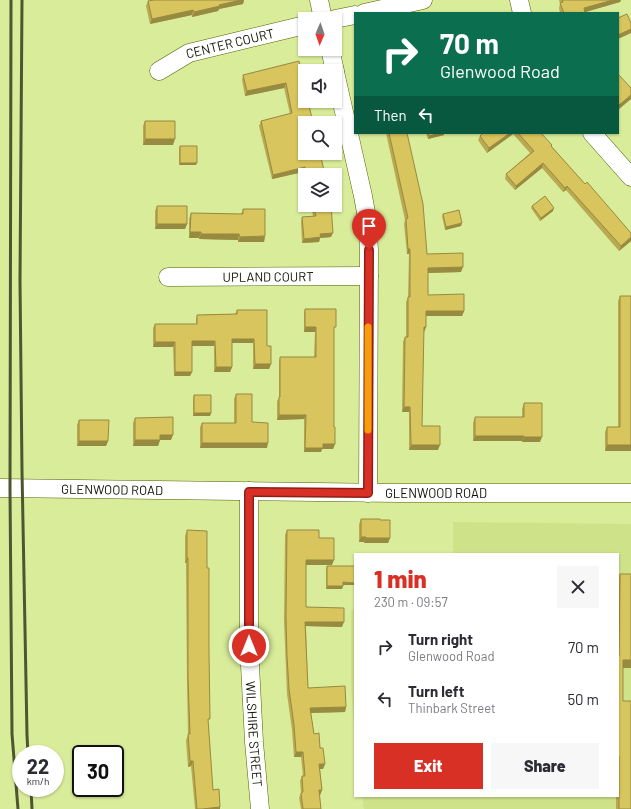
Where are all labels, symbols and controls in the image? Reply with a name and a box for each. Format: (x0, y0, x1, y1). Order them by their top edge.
north arrow (298, 12, 342, 56)
map controls (298, 12, 342, 212)
street label: CENTER COURT (184, 25, 276, 62)
text: 70 m (440, 26, 499, 60)
icon: right (374, 28, 426, 80)
text: Glenwood Road (440, 60, 560, 82)
button: sound (298, 64, 342, 108)
icon: left (415, 104, 437, 126)
text: Then (374, 106, 407, 124)
button: search (298, 116, 342, 160)
button: layers (298, 168, 342, 212)
pin (352, 209, 386, 250)
icon: arrive (358, 215, 380, 237)
street label: UPLAND COURT (222, 268, 314, 285)
street label: GLENWOOD ROAD (61, 481, 163, 498)
street label: GLENWOOD ROAD (385, 485, 487, 501)
text: 1 min (374, 564, 427, 593)
button: close (557, 566, 599, 608)
text: 230 m · 09:57 (374, 594, 448, 610)
position arrow (228, 625, 270, 667)
text: Turn right (408, 630, 473, 648)
icon: right (374, 636, 396, 658)
text: 70 m (568, 638, 599, 656)
text: Glenwood Road (408, 648, 495, 664)
street label: WILSHIRE STREET (243, 681, 266, 787)
text: Turn left (408, 682, 464, 700)
icon: left (374, 688, 396, 710)
text: 50 m (567, 690, 599, 708)
text: Thinbark Street (408, 700, 496, 716)
button: Exit (374, 743, 483, 789)
button: Share (491, 743, 599, 789)
speed limit sign: 30 (72, 745, 124, 797)
text: 22 (27, 754, 49, 778)
text: km/h (27, 775, 49, 787)

